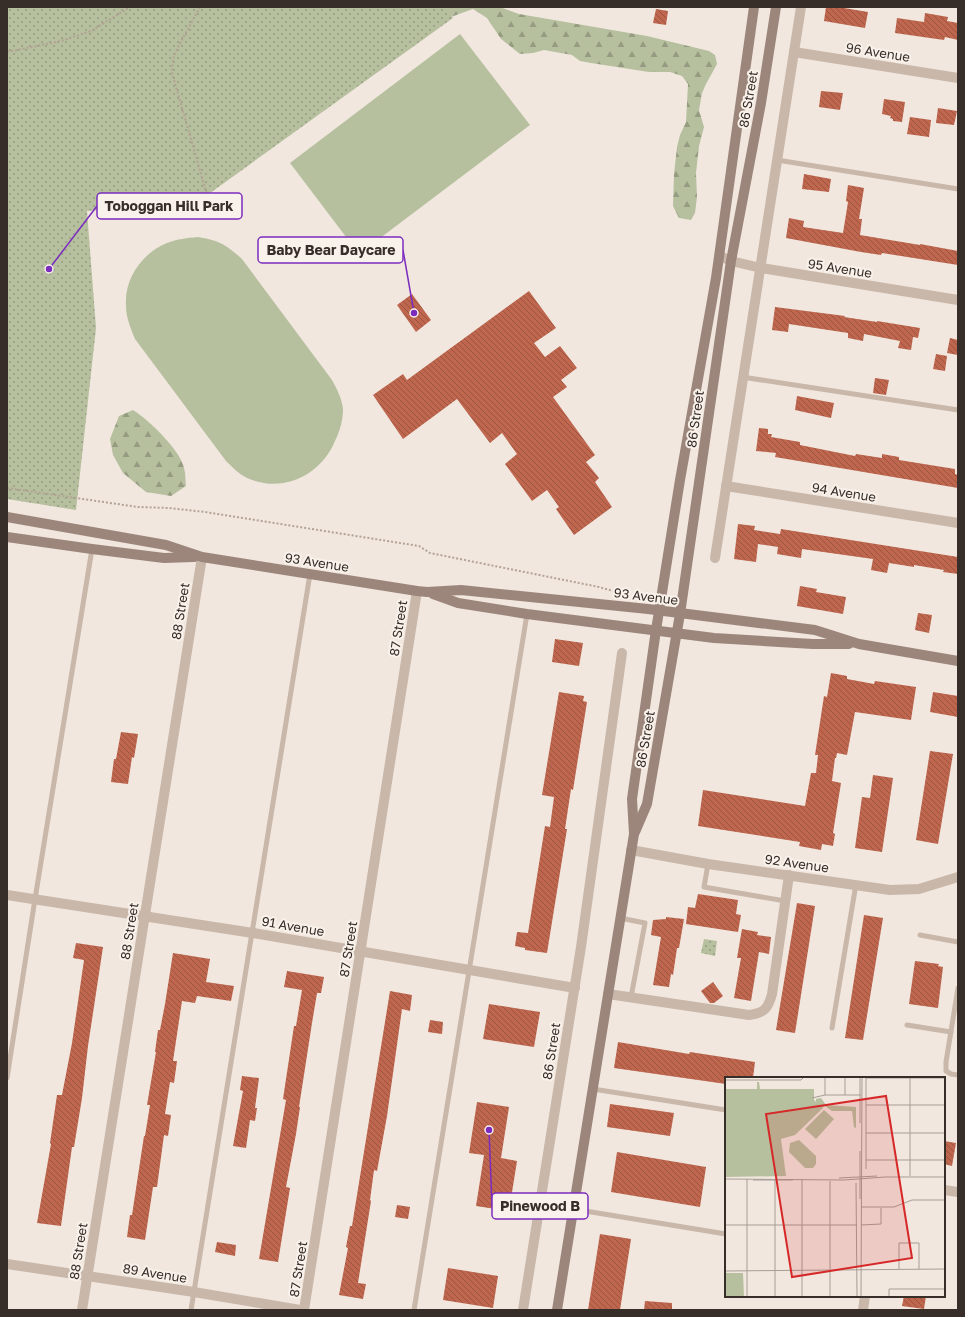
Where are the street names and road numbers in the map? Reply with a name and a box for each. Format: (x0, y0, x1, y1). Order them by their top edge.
street label: 96 Avenue (845, 39, 911, 65)
street label: 86 Street (735, 69, 761, 129)
street label: 95 Avenue (807, 255, 873, 281)
street label: 86 Street (683, 389, 707, 449)
street label: 94 Avenue (811, 479, 877, 505)
street label: 93 Avenue (284, 549, 350, 575)
street label: 88 Street (168, 581, 192, 641)
street label: 93 Avenue (613, 584, 679, 608)
street label: 87 Street (386, 599, 410, 657)
street label: 86 Street (632, 709, 658, 769)
street label: 92 Avenue (764, 851, 830, 875)
street label: 88 Street (117, 901, 141, 961)
street label: 91 Avenue (260, 913, 326, 939)
street label: 87 Street (336, 920, 360, 978)
street label: 86 Street (539, 1021, 563, 1081)
street label: 88 Street (66, 1221, 90, 1281)
street label: 87 Street (286, 1240, 310, 1298)
street label: 89 Avenue (122, 1260, 188, 1286)

